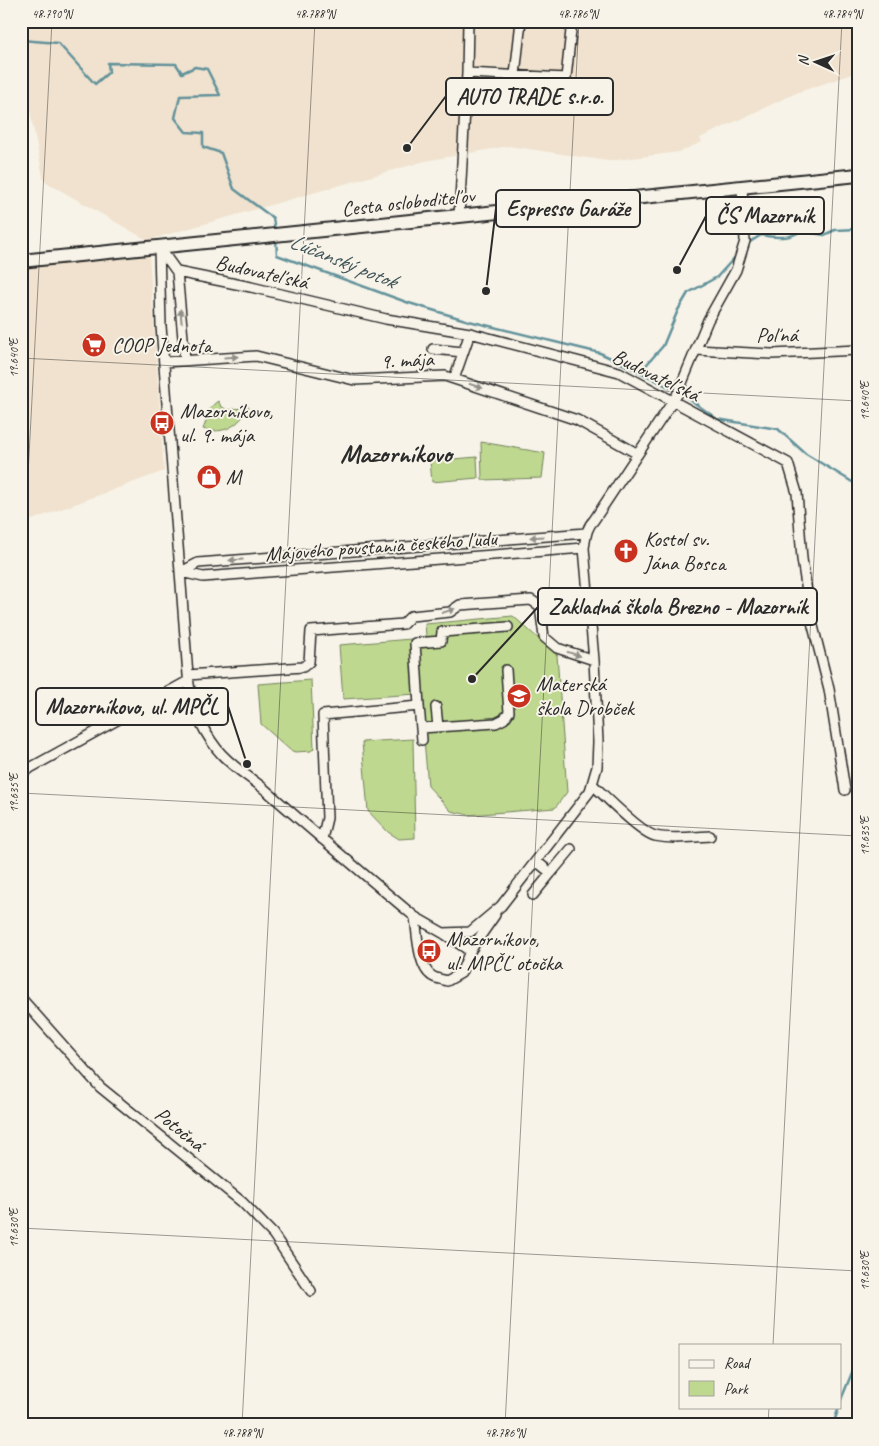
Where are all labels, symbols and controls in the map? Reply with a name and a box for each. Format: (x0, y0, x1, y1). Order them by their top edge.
text: 48.790°N (32, 6, 74, 22)
text: 48.788°N (295, 6, 337, 22)
text: 48.786°N (558, 6, 600, 22)
text: 48.784°N (822, 6, 864, 22)
north arrow (792, 38, 842, 88)
text: N (795, 54, 812, 66)
callout: AUTO TRADE s.r.o. (446, 78, 613, 115)
text: AUTO TRADE s.r.o. (457, 83, 604, 111)
street label: Cesta osloboditeľov (340, 182, 478, 222)
callout: Espresso Garáže (496, 190, 640, 227)
text: Espresso Garáže (506, 195, 632, 223)
callout: ČS Mazorník (706, 197, 824, 234)
text: ČS Mazorník (716, 202, 816, 230)
water label: Lúčanský potok (286, 227, 404, 297)
street label: Budovateľská (213, 249, 313, 296)
one-way arrow (177, 308, 185, 324)
street label: Poľná (756, 322, 800, 348)
supermarket icon: COOP Jednota (81, 332, 107, 358)
place label: COOP Jednota (112, 332, 214, 358)
text: 19.640°E (6, 337, 22, 378)
street label: Budovateľská (608, 343, 706, 408)
street label: 9. mája (380, 346, 436, 374)
one-way arrow (223, 353, 239, 361)
text: 19.640°E (857, 380, 873, 421)
one-way arrow (469, 383, 484, 391)
place label: Mazorníkovo, ul. 9. mája (180, 398, 273, 448)
bus stop icon: Mazorníkovo, ul. 9. mája (149, 410, 175, 436)
district label: Mazorníkovo (340, 437, 454, 470)
shop icon: M (196, 464, 222, 490)
place label: M (226, 464, 243, 490)
street label: Májového povstania českého ľudu (264, 525, 499, 567)
place label: Kostol sv. Jána Bosca (643, 526, 728, 576)
one-way arrow (529, 533, 545, 541)
church icon: Kostol sv. Jána Bosca (613, 538, 639, 564)
one-way arrow (227, 556, 243, 564)
callout: Zakladná škola Brezno - Mazorník (538, 588, 817, 625)
text: Zakladná škola Brezno - Mazorník (549, 593, 809, 621)
one-way arrow (440, 606, 455, 614)
one-way arrow (567, 650, 582, 658)
place label: Materská škola Drobček (536, 671, 636, 721)
school or university icon: Materská škola Drobček (506, 683, 532, 709)
callout: Mazorníkovo, ul. MPČL (36, 688, 228, 725)
text: Mazorníkovo, ul. MPČL (46, 693, 220, 721)
text: 19.635°E (6, 772, 22, 813)
text: 19.635°E (857, 815, 873, 856)
place label: Mazorníkovo, ul. MPČĽ otočka (446, 926, 564, 976)
bus stop icon: Mazorníkovo, ul. MPČĽ otočka (416, 938, 442, 964)
street label: Potočná (150, 1101, 212, 1158)
text: 19.630°E (6, 1207, 22, 1248)
text: 19.630°E (857, 1250, 873, 1291)
legend (679, 1344, 842, 1408)
text: Road (724, 1354, 751, 1373)
text: Park (724, 1380, 749, 1399)
text: 48.788°N (222, 1425, 264, 1441)
text: 48.786°N (485, 1425, 527, 1441)

